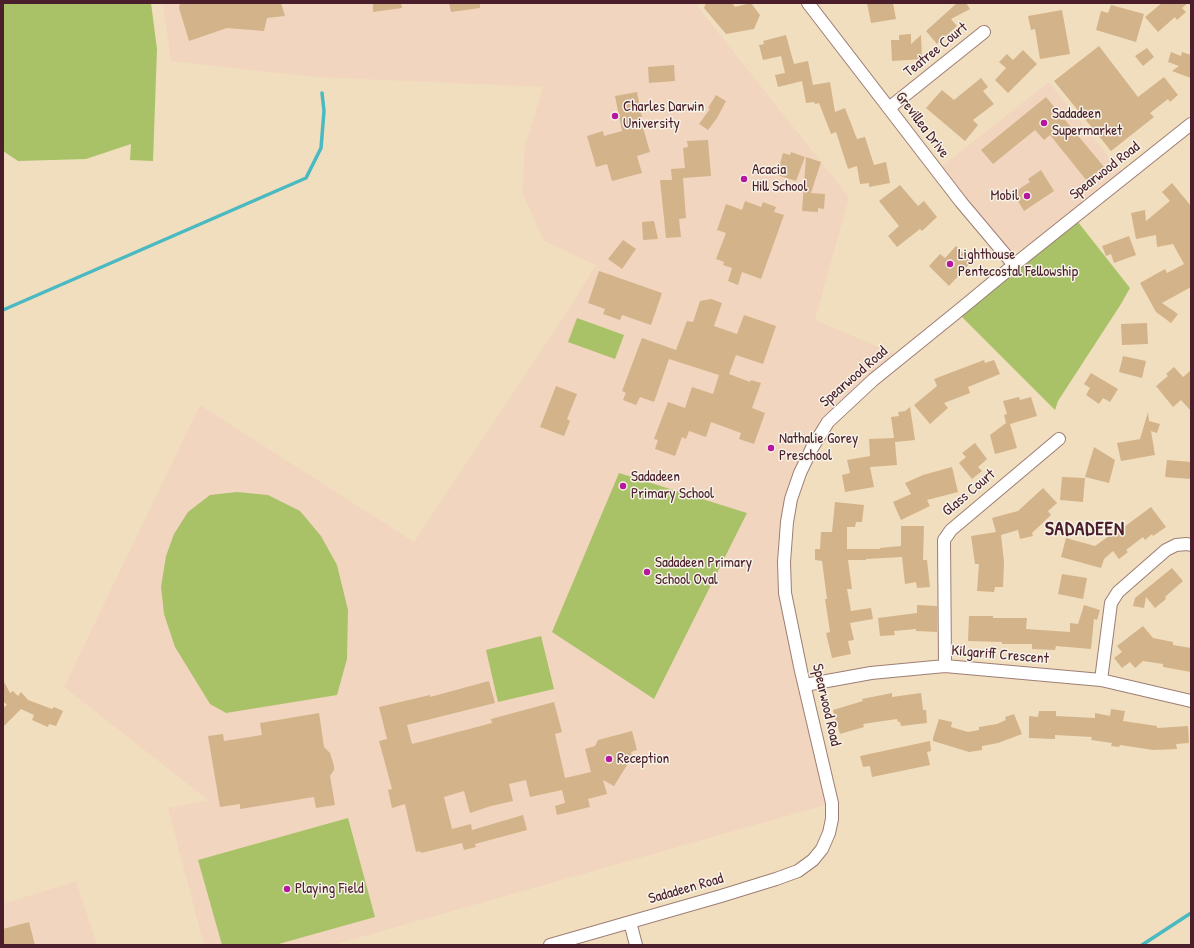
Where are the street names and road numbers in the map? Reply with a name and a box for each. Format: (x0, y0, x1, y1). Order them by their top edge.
street label: Teatree Court (901, 19, 971, 81)
street label: Grevillea Drive (891, 88, 953, 162)
street label: Spearwood Road (1066, 138, 1144, 204)
street label: Spearwood Road (816, 343, 892, 411)
street label: Glass Court (939, 466, 999, 520)
street label: Kilgariff Crescent (951, 642, 1049, 668)
street label: Spearwood Road (808, 662, 844, 748)
street label: Sadadeen Road (646, 870, 726, 908)

